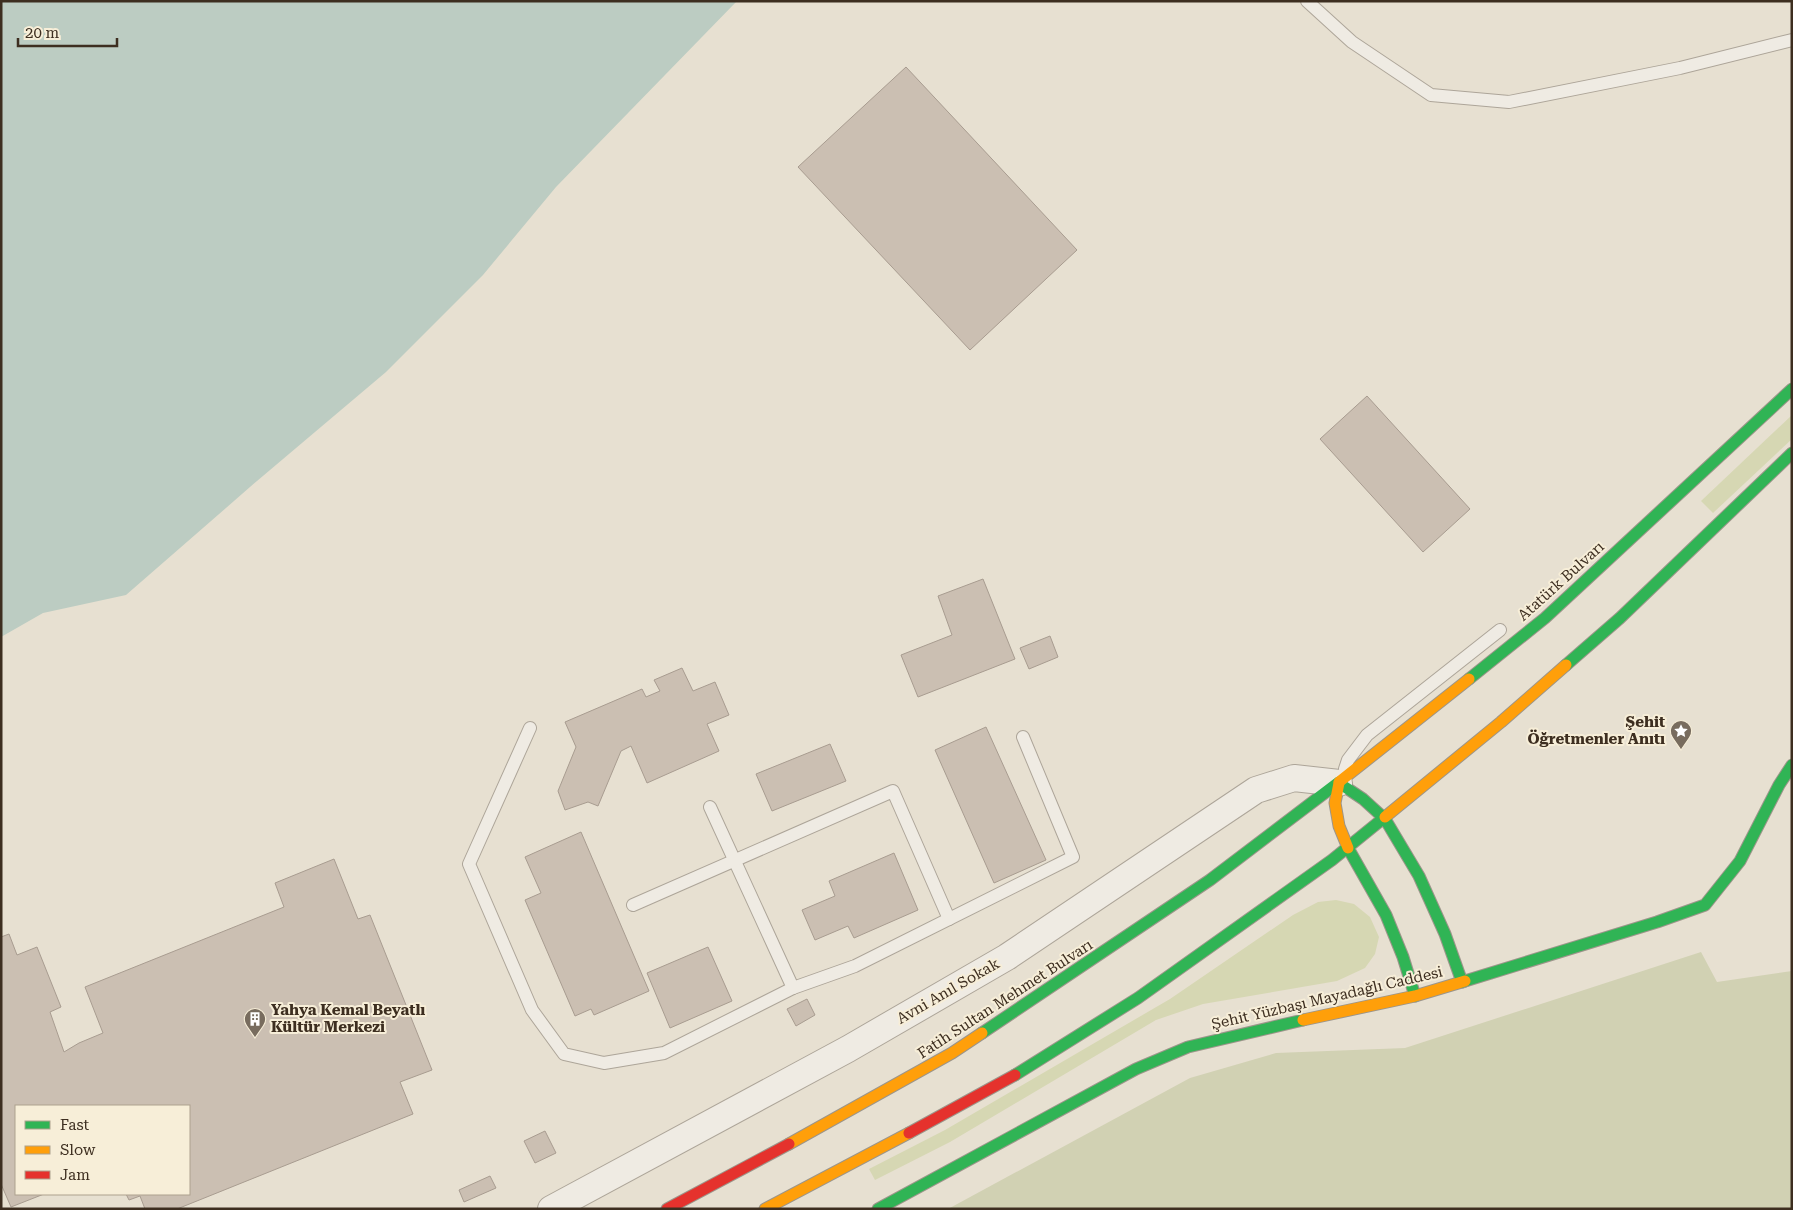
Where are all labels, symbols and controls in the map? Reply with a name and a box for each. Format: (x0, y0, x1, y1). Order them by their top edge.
scale bar (18, 15, 116, 47)
text: 20 m (25, 24, 60, 42)
street label: Atatürk Bulvarı (1514, 537, 1608, 624)
place label: Şehit Öğretmenler Anıtı (1528, 713, 1665, 748)
place icon: Şehit Öğretmenler Anıtı (1669, 719, 1693, 750)
street label: Fatih Sultan Mehmet Bulvarı (914, 935, 1096, 1062)
street label: Avni Anıl Sokak (893, 954, 1003, 1028)
street label: Şehit Yüzbaşı Mayadağlı Caddesi (1210, 963, 1445, 1033)
place label: Yahya Kemal Beyatlı Kültür Merkezi (271, 1001, 425, 1036)
building icon: Yahya Kemal Beyatlı Kültür Merkezi (243, 1007, 267, 1038)
legend (15, 1105, 190, 1195)
text: Fast (60, 1116, 90, 1134)
text: Slow (60, 1141, 96, 1159)
text: Jam (60, 1166, 90, 1184)

